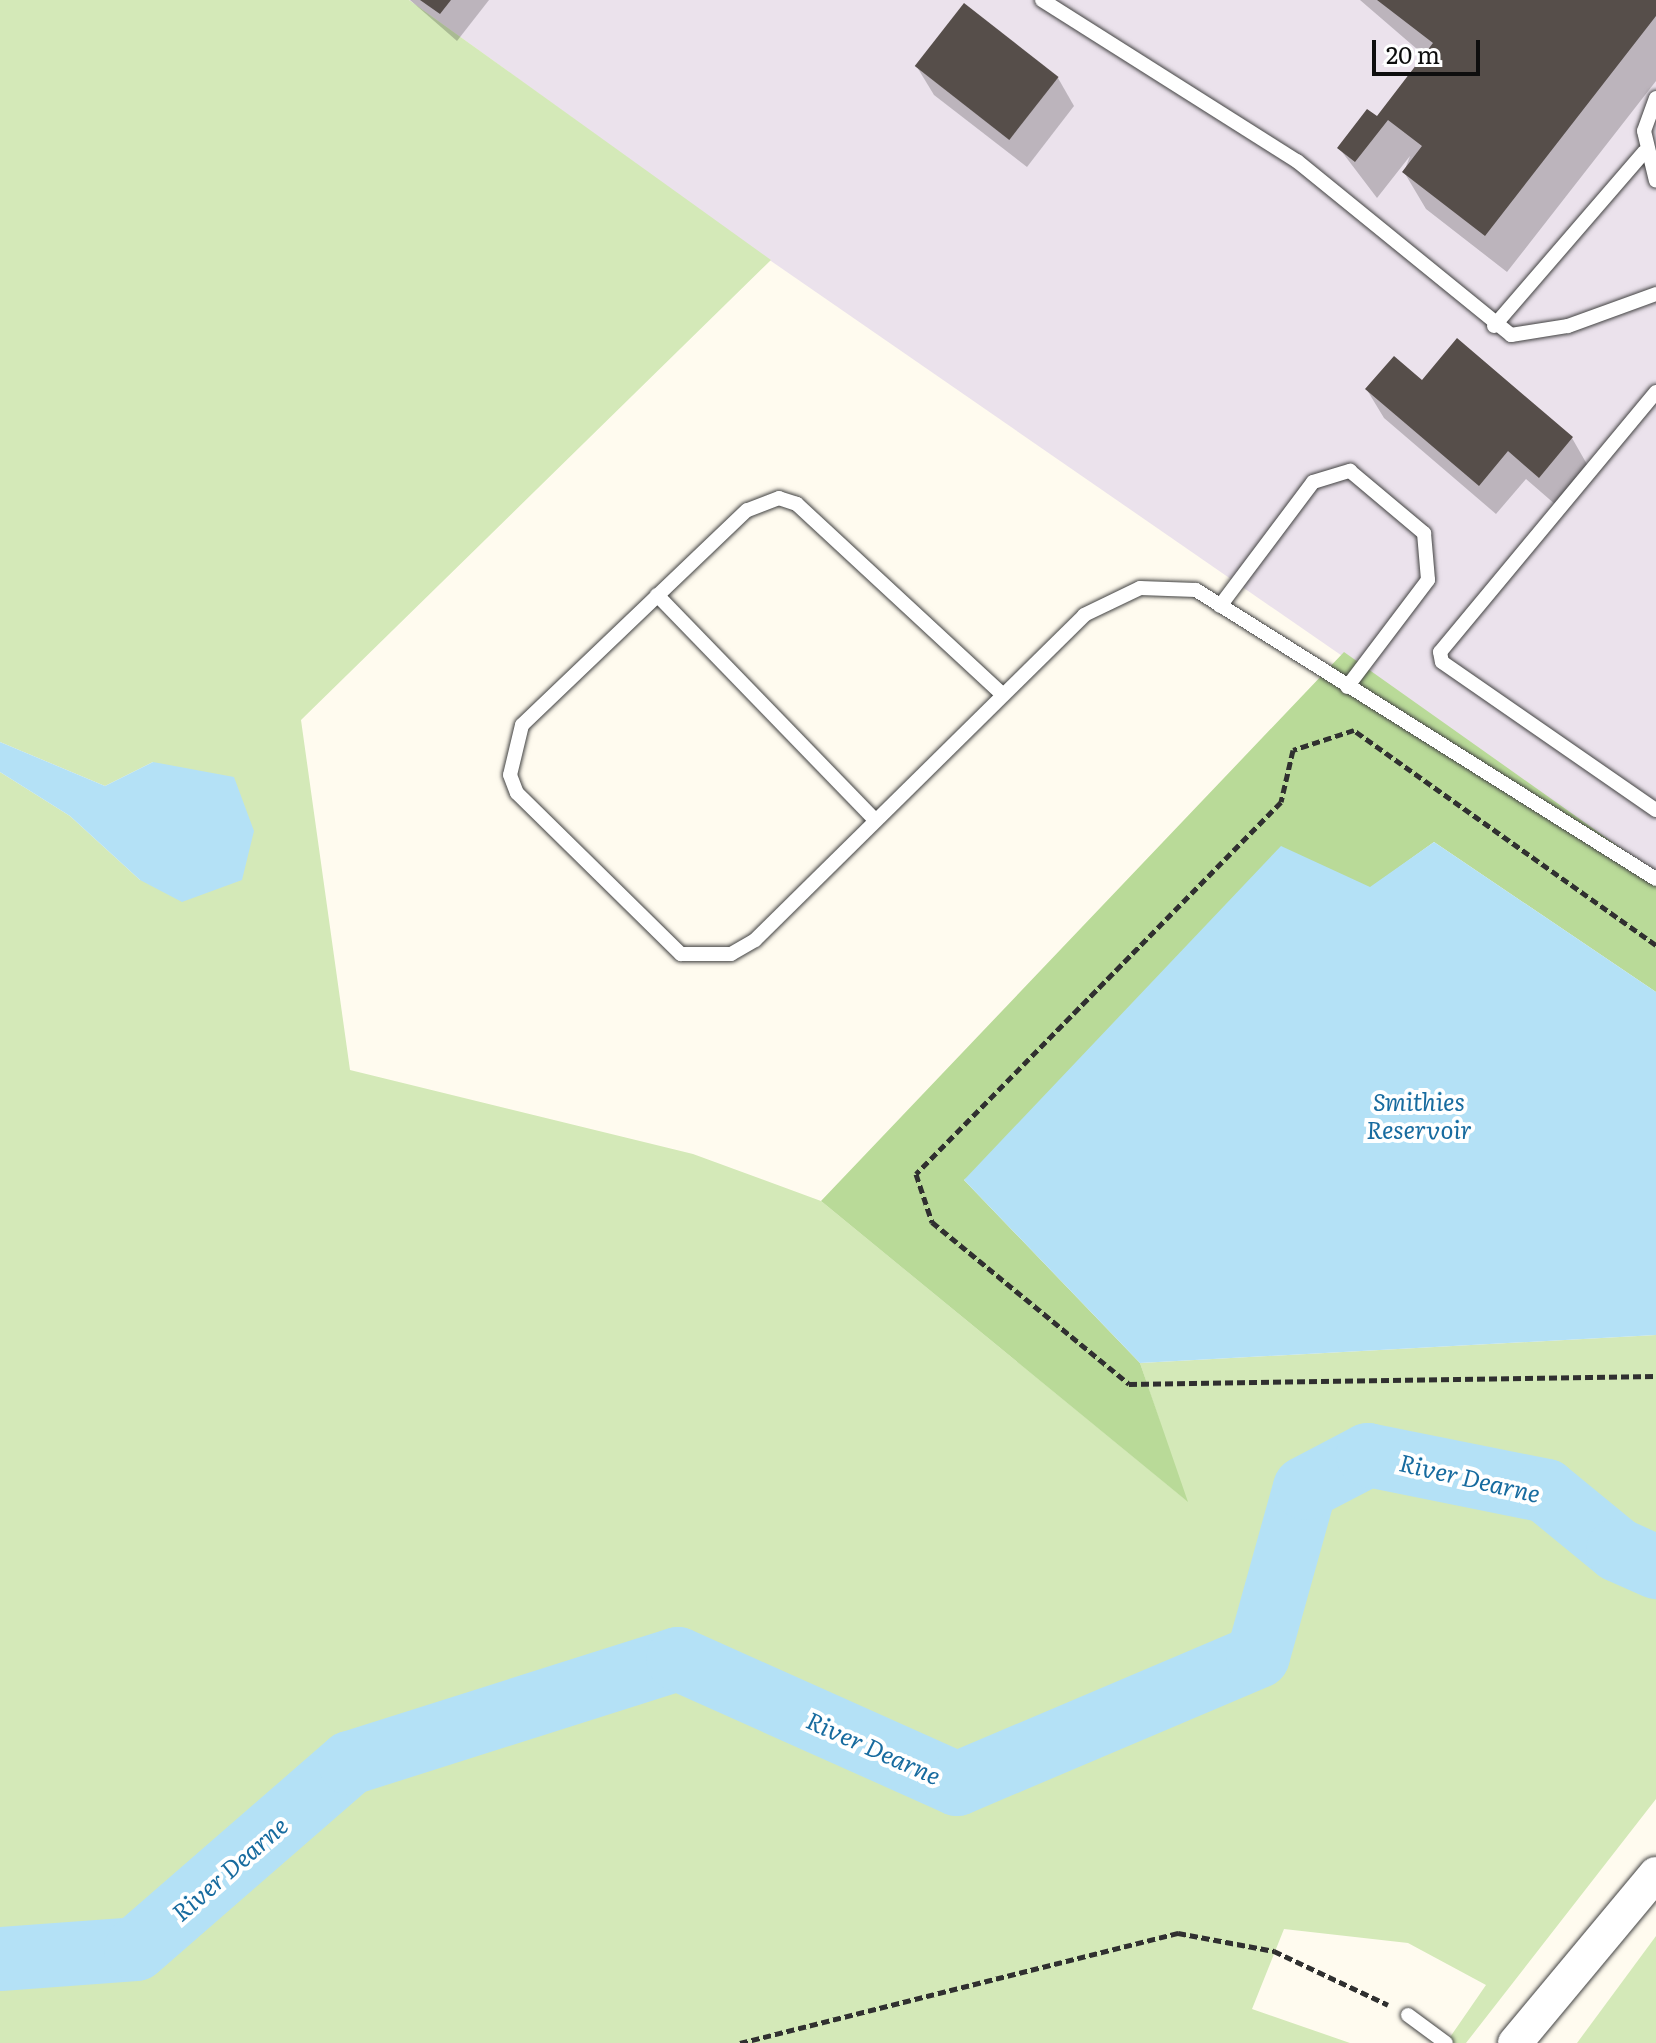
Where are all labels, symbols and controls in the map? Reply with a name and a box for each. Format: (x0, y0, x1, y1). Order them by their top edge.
scale bar (1376, 24, 1484, 74)
text: 20 m (1386, 36, 1440, 71)
water label: Smithies Reservoir (1366, 1087, 1472, 1143)
water label: River Dearne (1397, 1447, 1543, 1507)
water label: River Dearne (802, 1705, 946, 1789)
water label: River Dearne (165, 1810, 293, 1926)

